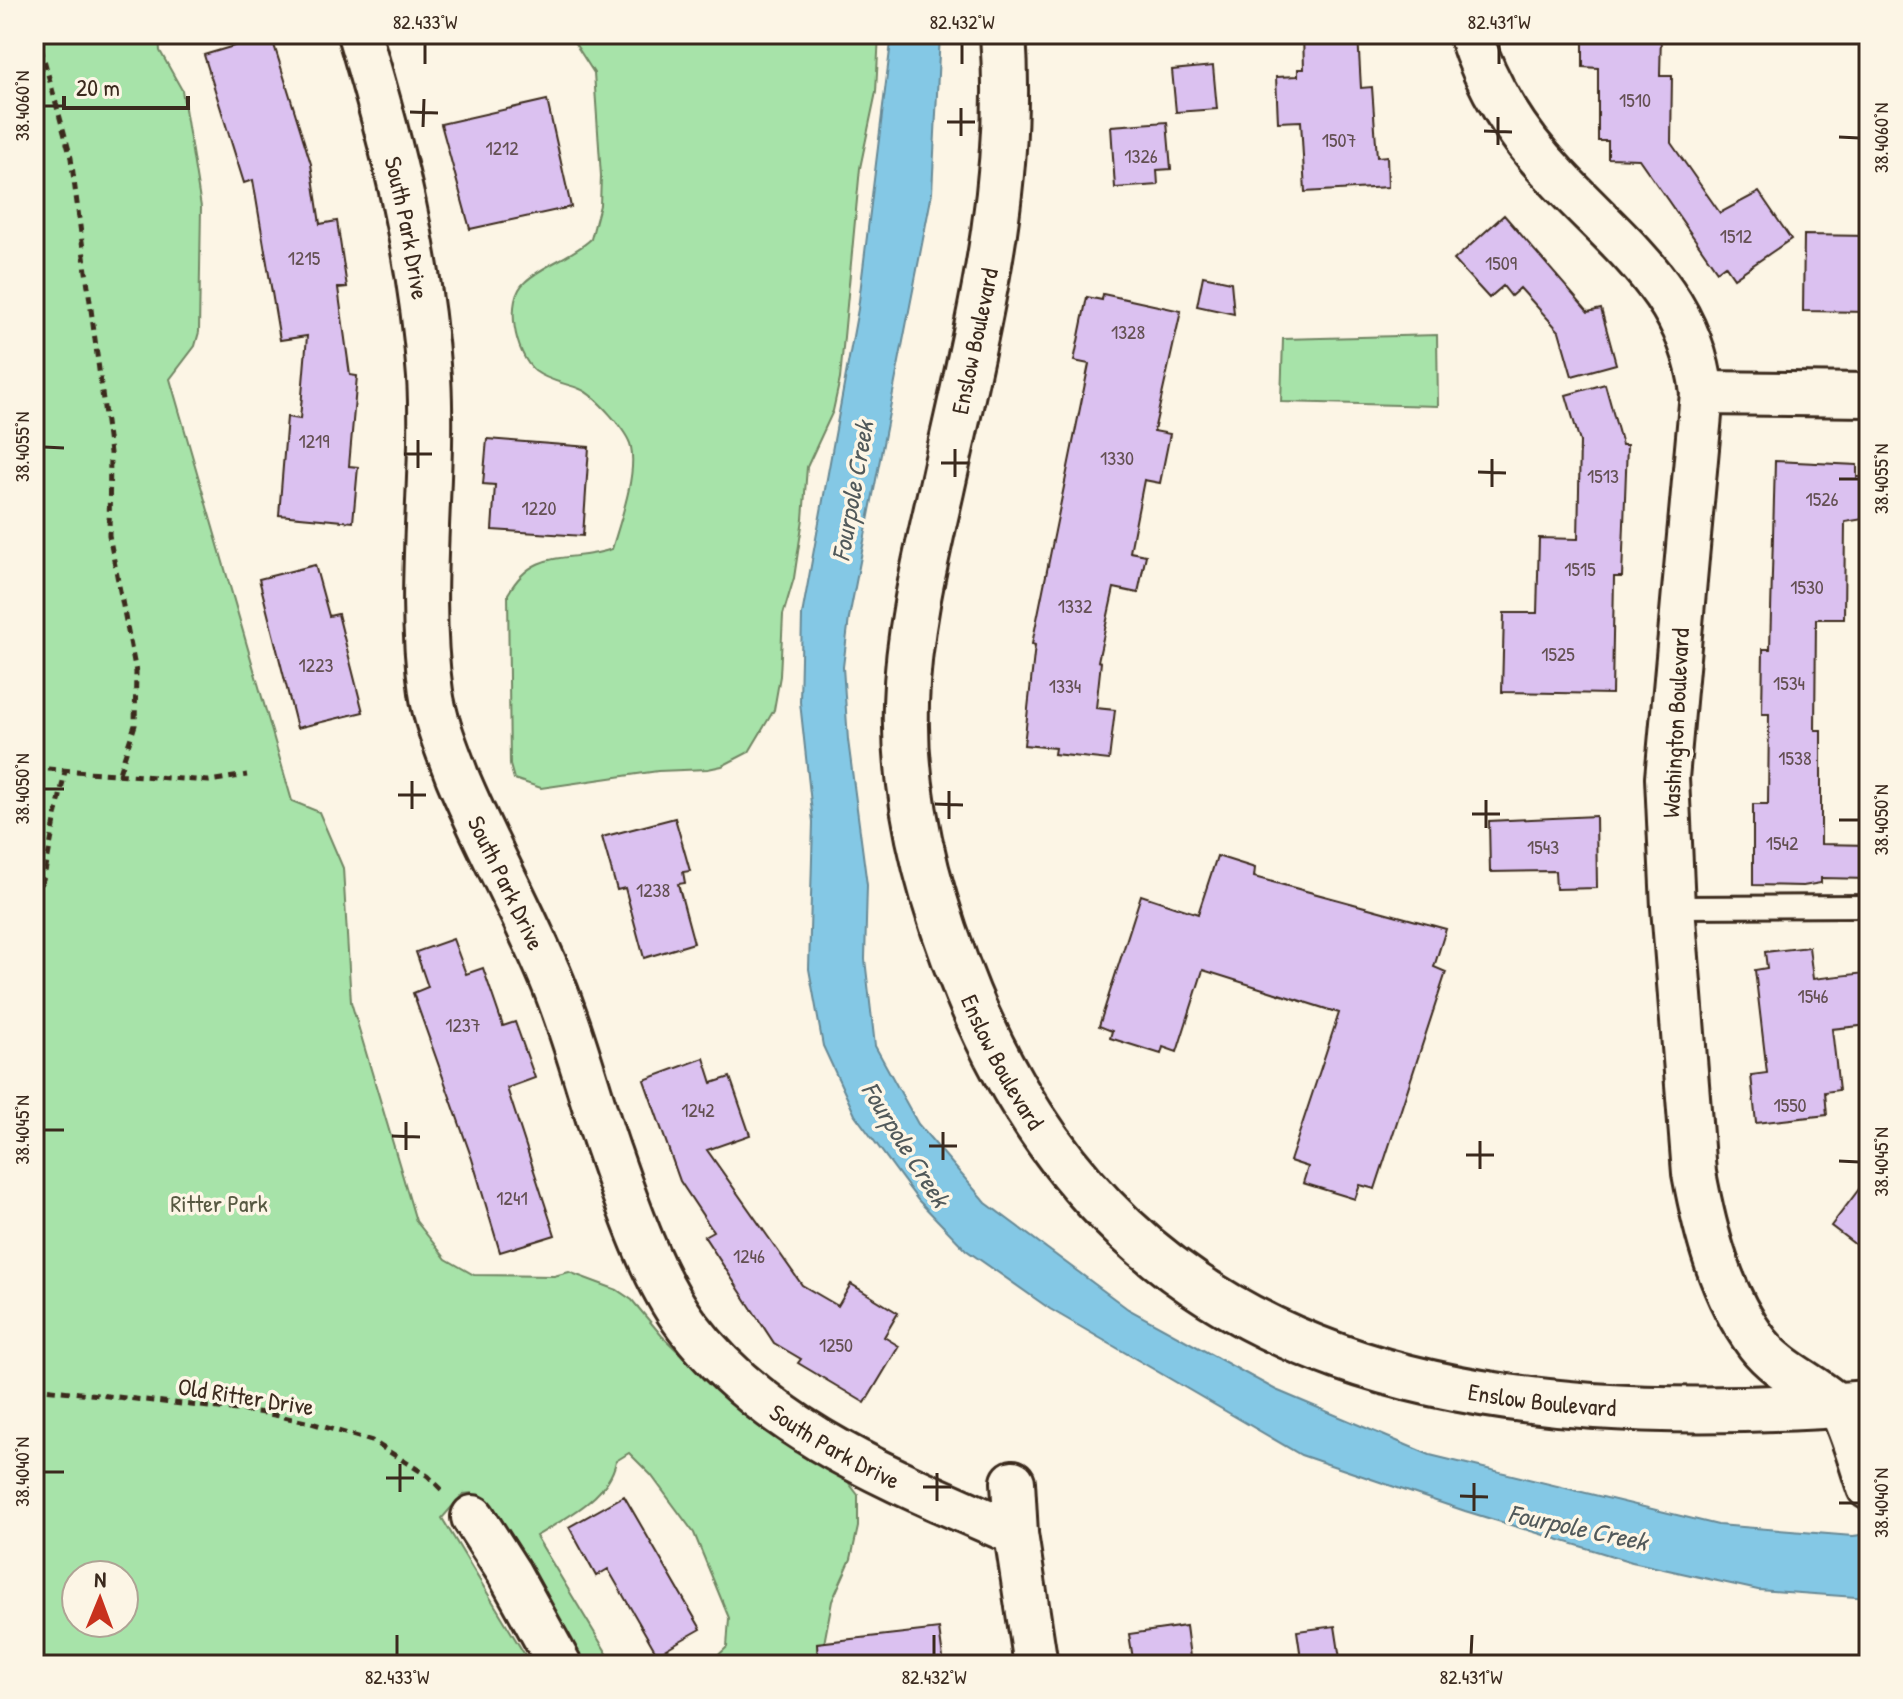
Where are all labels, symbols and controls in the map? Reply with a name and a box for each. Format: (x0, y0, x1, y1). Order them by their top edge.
text: 82.433°W (393, 8, 458, 35)
text: 82.432°W (929, 8, 995, 35)
text: 82.431°W (1468, 8, 1531, 35)
scale bar (64, 60, 188, 110)
text: 38.4060°N (8, 71, 35, 141)
text: 20 m (76, 71, 120, 103)
house number: 1510 (1619, 86, 1651, 113)
text: 38.4060°N (1867, 103, 1894, 173)
house number: 1507 (1322, 126, 1356, 153)
house number: 1212 (485, 134, 519, 161)
house number: 1326 (1124, 142, 1158, 169)
street label: South Park Drive (377, 153, 437, 302)
house number: 1512 (1720, 222, 1753, 249)
house number: 1215 (288, 244, 321, 271)
house number: 1509 (1485, 249, 1517, 276)
street label: Enslow Boulevard (943, 265, 1005, 417)
house number: 1328 (1111, 318, 1145, 345)
text: 38.4055°N (8, 412, 35, 482)
water label: Fourpole Creek (823, 416, 883, 564)
house number: 1219 (298, 427, 330, 454)
house number: 1330 (1100, 444, 1134, 471)
text: 38.4055°N (1867, 444, 1894, 514)
house number: 1513 (1587, 462, 1619, 489)
house number: 1526 (1805, 485, 1839, 512)
house number: 1220 (522, 494, 557, 521)
house number: 1515 (1564, 555, 1596, 582)
house number: 1530 (1790, 573, 1824, 600)
house number: 1332 (1058, 592, 1093, 619)
street label: Washington Boulevard (1654, 627, 1696, 819)
house number: 1525 (1541, 640, 1575, 667)
house number: 1223 (299, 651, 334, 678)
house number: 1534 (1773, 669, 1805, 696)
house number: 1334 (1049, 672, 1081, 699)
house number: 1538 (1778, 744, 1812, 771)
text: 38.4050°N (8, 753, 35, 825)
text: 38.4050°N (1867, 784, 1894, 856)
street label: South Park Drive (461, 811, 553, 955)
house number: 1542 (1766, 829, 1799, 856)
house number: 1543 (1527, 833, 1559, 860)
house number: 1238 (636, 876, 670, 903)
house number: 1546 (1797, 982, 1829, 1009)
street label: Enslow Boulevard (954, 990, 1052, 1136)
house number: 1237 (445, 1011, 481, 1038)
water label: Fourpole Creek (853, 1075, 959, 1216)
house number: 1550 (1773, 1091, 1807, 1118)
text: 38.4045°N (8, 1095, 35, 1165)
house number: 1242 (681, 1096, 715, 1123)
text: 38.4045°N (1867, 1127, 1894, 1197)
house number: 1241 (496, 1184, 528, 1211)
park label: Ritter Park (170, 1187, 268, 1219)
house number: 1246 (733, 1242, 765, 1269)
house number: 1250 (819, 1331, 853, 1358)
street label: Old Ritter Drive (176, 1369, 317, 1423)
street label: Enslow Boulevard (1466, 1375, 1617, 1423)
street label: South Park Drive (763, 1396, 906, 1496)
text: 38.4040°N (8, 1437, 35, 1507)
text: 38.4040°N (1867, 1468, 1894, 1538)
water label: Fourpole Creek (1505, 1495, 1653, 1560)
north arrow (60, 1559, 140, 1639)
text: N (94, 1564, 107, 1594)
text: 82.433°W (365, 1663, 430, 1690)
text: 82.432°W (901, 1663, 967, 1690)
text: 82.431°W (1440, 1663, 1503, 1690)

